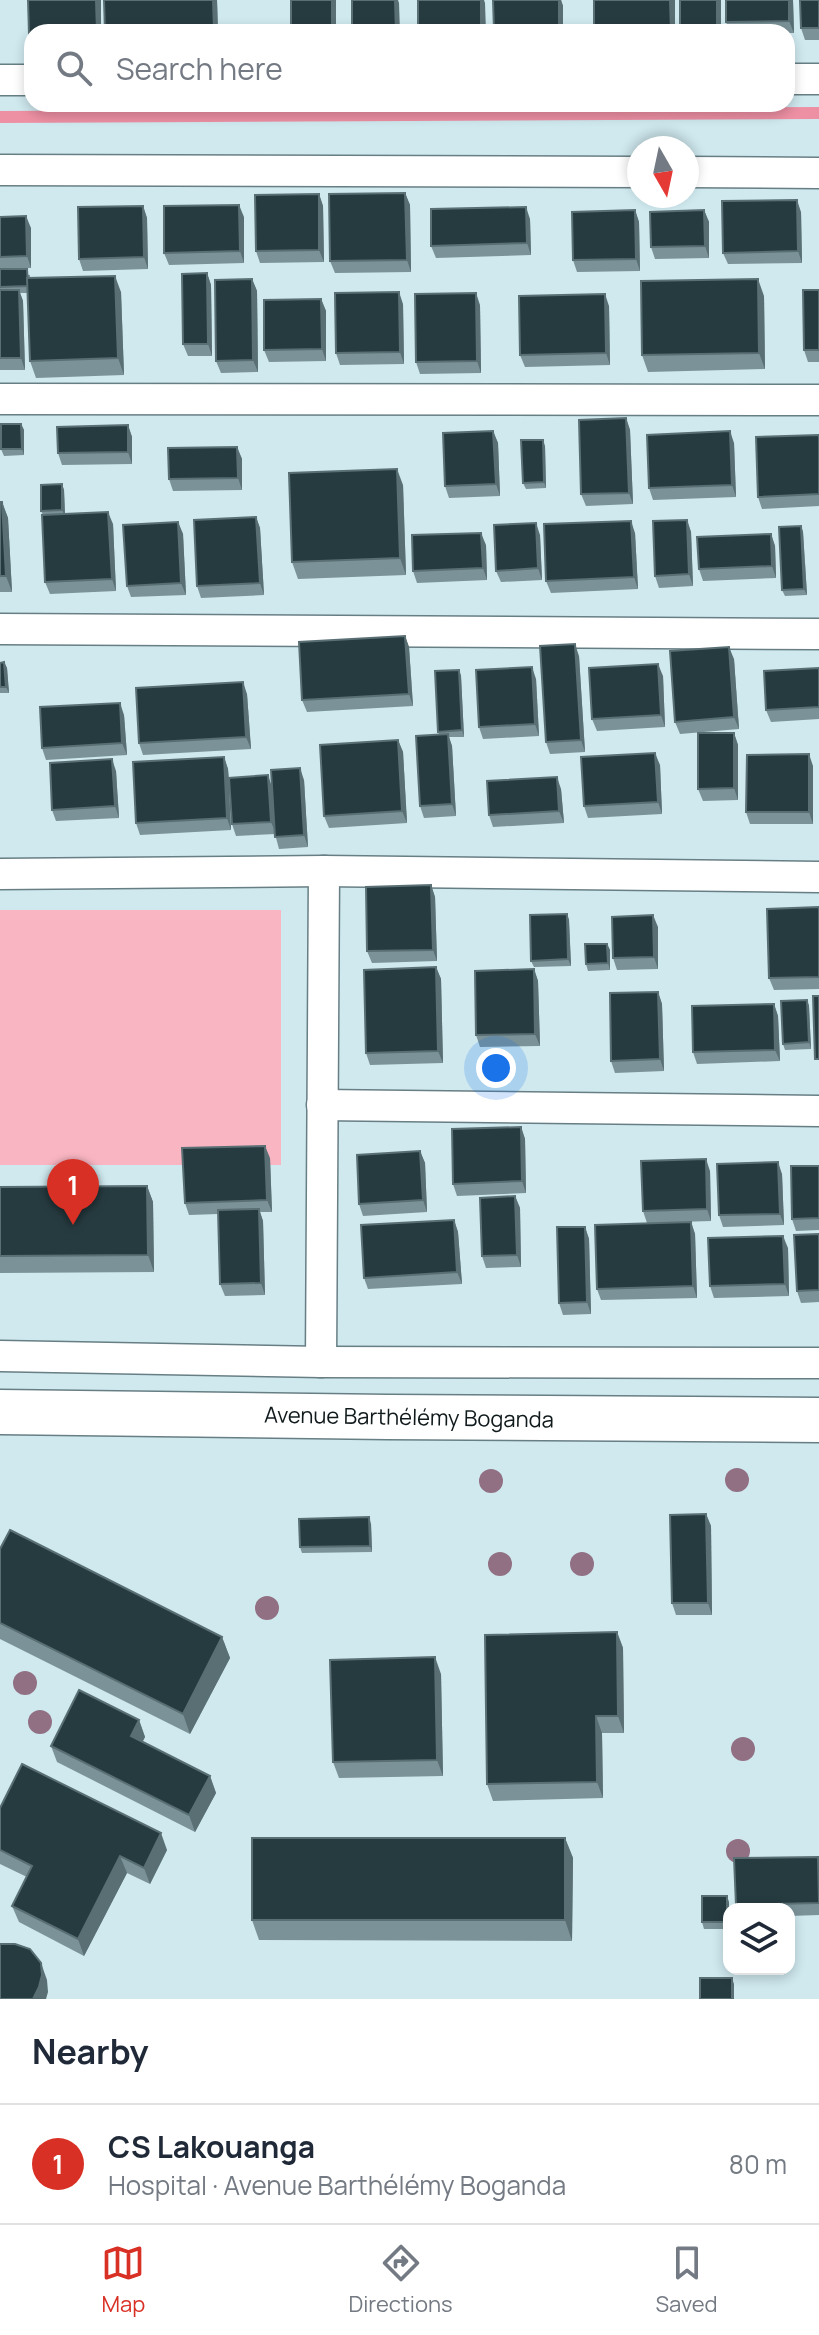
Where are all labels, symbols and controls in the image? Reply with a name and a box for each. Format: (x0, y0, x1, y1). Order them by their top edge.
search box (24, 24, 795, 112)
icon: search (52, 46, 96, 90)
text: Search here (116, 48, 283, 89)
north arrow (627, 136, 699, 208)
your location (476, 1048, 516, 1088)
pin: 1 (47, 1159, 99, 1225)
street label: Avenue Barthélémy Boganda (264, 1399, 554, 1435)
map controls (723, 1903, 795, 1975)
button: layers (723, 1903, 795, 1975)
text: Nearby (32, 2028, 148, 2074)
text: CS Lakouanga (108, 2126, 315, 2167)
text: 1 (52, 2146, 64, 2182)
text: 80 m (729, 2146, 787, 2182)
text: Hospital · Avenue Barthélémy Boganda (108, 2167, 566, 2203)
tab: Map (101, 2241, 145, 2319)
tab: Directions (348, 2241, 453, 2319)
tab: Saved (656, 2241, 718, 2319)

